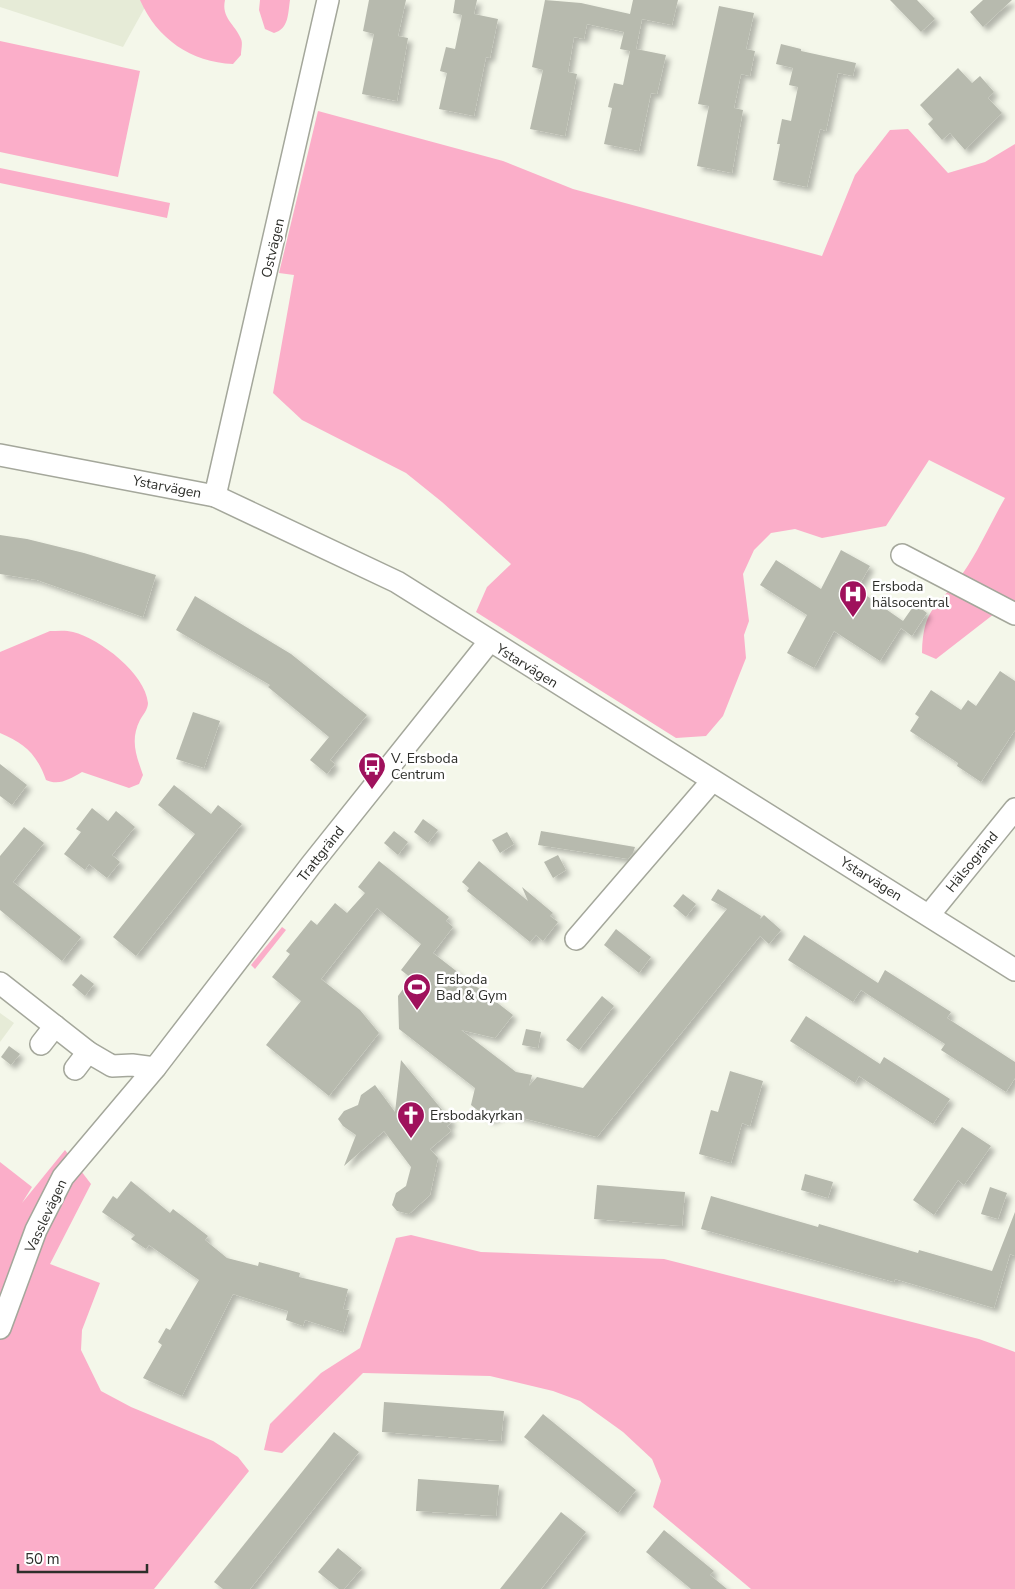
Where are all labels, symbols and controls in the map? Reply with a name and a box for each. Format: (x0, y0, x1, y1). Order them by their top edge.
street label: Ostvägen (257, 216, 289, 280)
street label: Ystarvägen (130, 471, 203, 503)
place label: Ersboda hälsocentral (872, 577, 950, 612)
hospital icon: Ersboda hälsocentral (838, 579, 868, 618)
street label: Ystarvägen (492, 639, 562, 693)
place label: V. Ersboda Centrum (390, 749, 458, 784)
bus stop icon: V. Ersboda Centrum (357, 751, 387, 790)
street label: Trattgränd (293, 822, 349, 886)
street label: Hälsogränd (942, 828, 1002, 896)
street label: Ystarvägen (836, 852, 906, 906)
place label: Ersboda Bad & Gym (436, 970, 507, 1005)
sports icon: Ersboda Bad & Gym (402, 972, 432, 1011)
church icon: Ersbodakyrkan (396, 1100, 426, 1139)
place label: Ersbodakyrkan (430, 1106, 523, 1125)
street label: Vasslevägen (20, 1176, 71, 1257)
scale bar (18, 1542, 146, 1574)
text: 50 m (25, 1549, 60, 1569)

